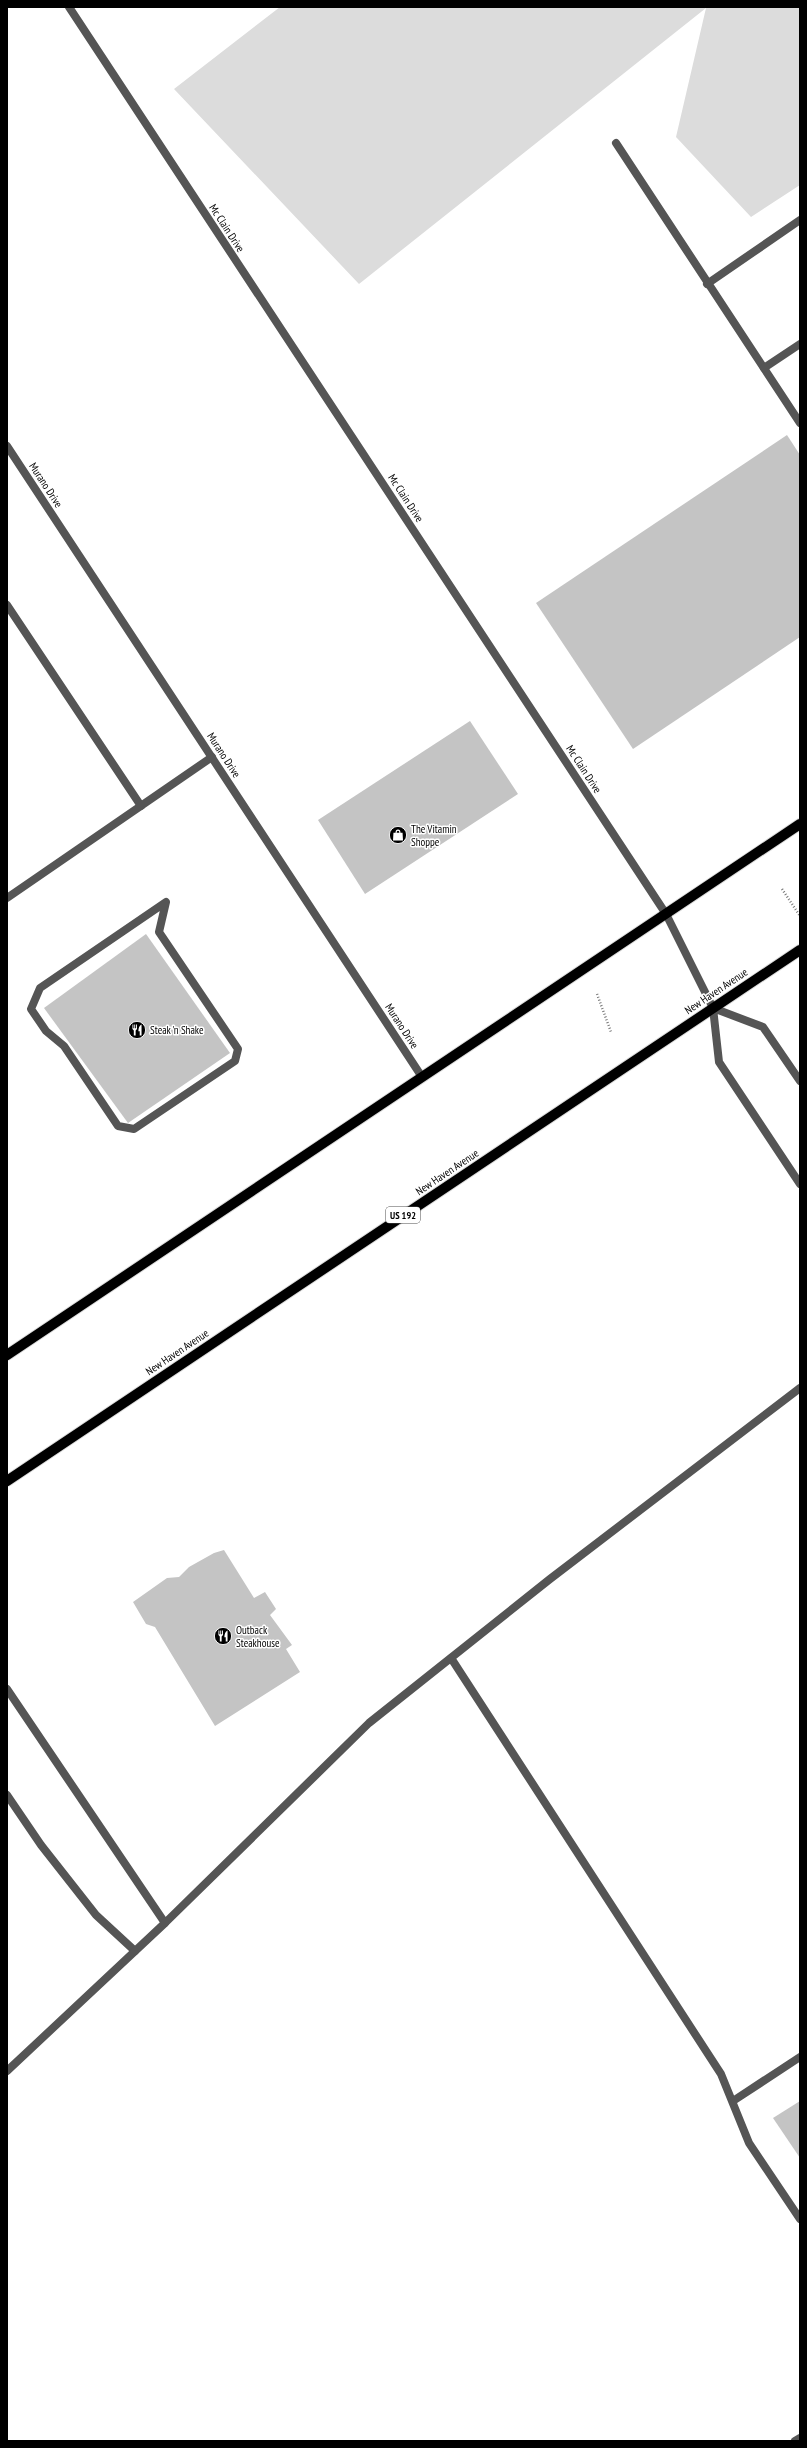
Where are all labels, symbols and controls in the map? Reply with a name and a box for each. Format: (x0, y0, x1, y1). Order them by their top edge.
street label: Mc Clain Drive (206, 201, 248, 255)
street label: Murano Drive (26, 460, 66, 511)
street label: Mc Clain Drive (385, 471, 427, 525)
street label: Murano Drive (204, 730, 244, 781)
street label: Mc Clain Drive (563, 742, 605, 796)
place label: The Vitamin Shoppe (411, 822, 457, 849)
shop icon: The Vitamin Shoppe (388, 825, 408, 845)
street label: New Haven Avenue (682, 965, 750, 1017)
street label: Murano Drive (382, 1001, 422, 1052)
restaurant icon: Steak 'n Shake (127, 1020, 147, 1040)
place label: Steak 'n Shake (150, 1023, 204, 1037)
street label: New Haven Avenue (413, 1146, 481, 1198)
road number: US 192 (386, 1207, 420, 1223)
street label: New Haven Avenue (143, 1326, 211, 1378)
place label: Outback Steakhouse (236, 1623, 280, 1650)
restaurant icon: Outback Steakhouse (213, 1626, 233, 1646)

